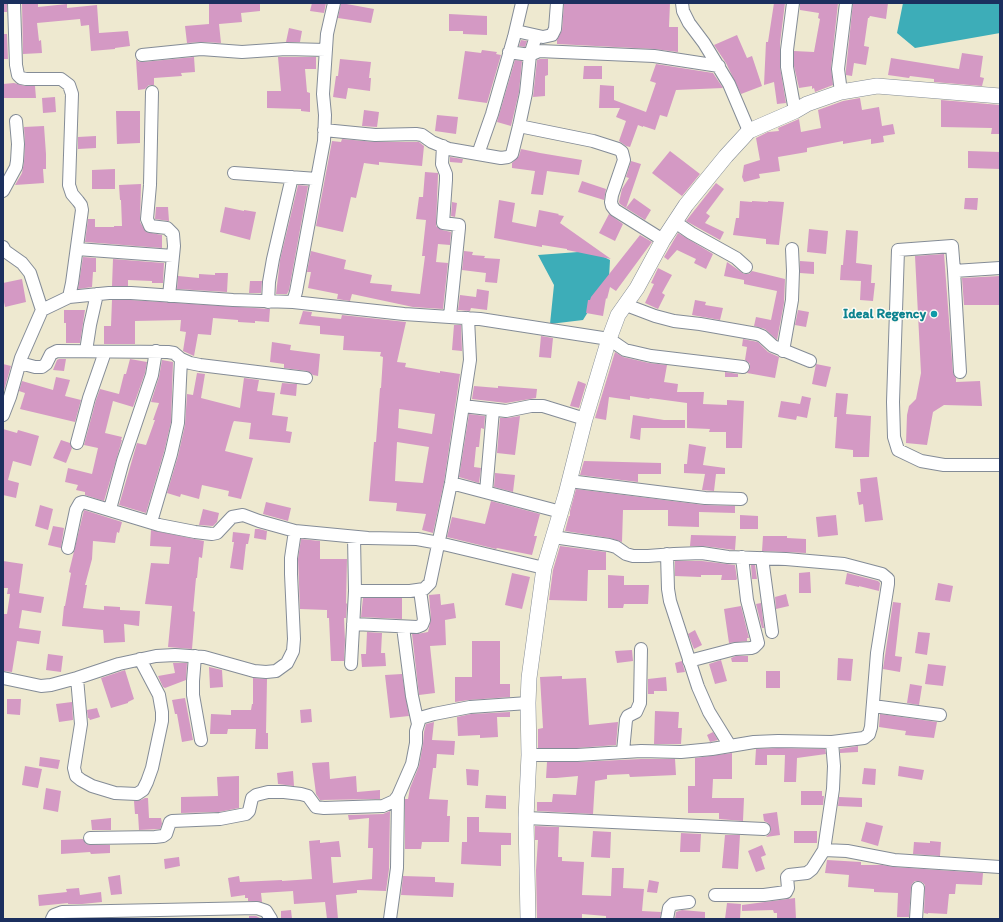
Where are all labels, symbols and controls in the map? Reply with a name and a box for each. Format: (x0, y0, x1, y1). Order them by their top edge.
place label: Ideal Regency (843, 306, 926, 322)
marker: Ideal Regency (929, 309, 939, 319)

